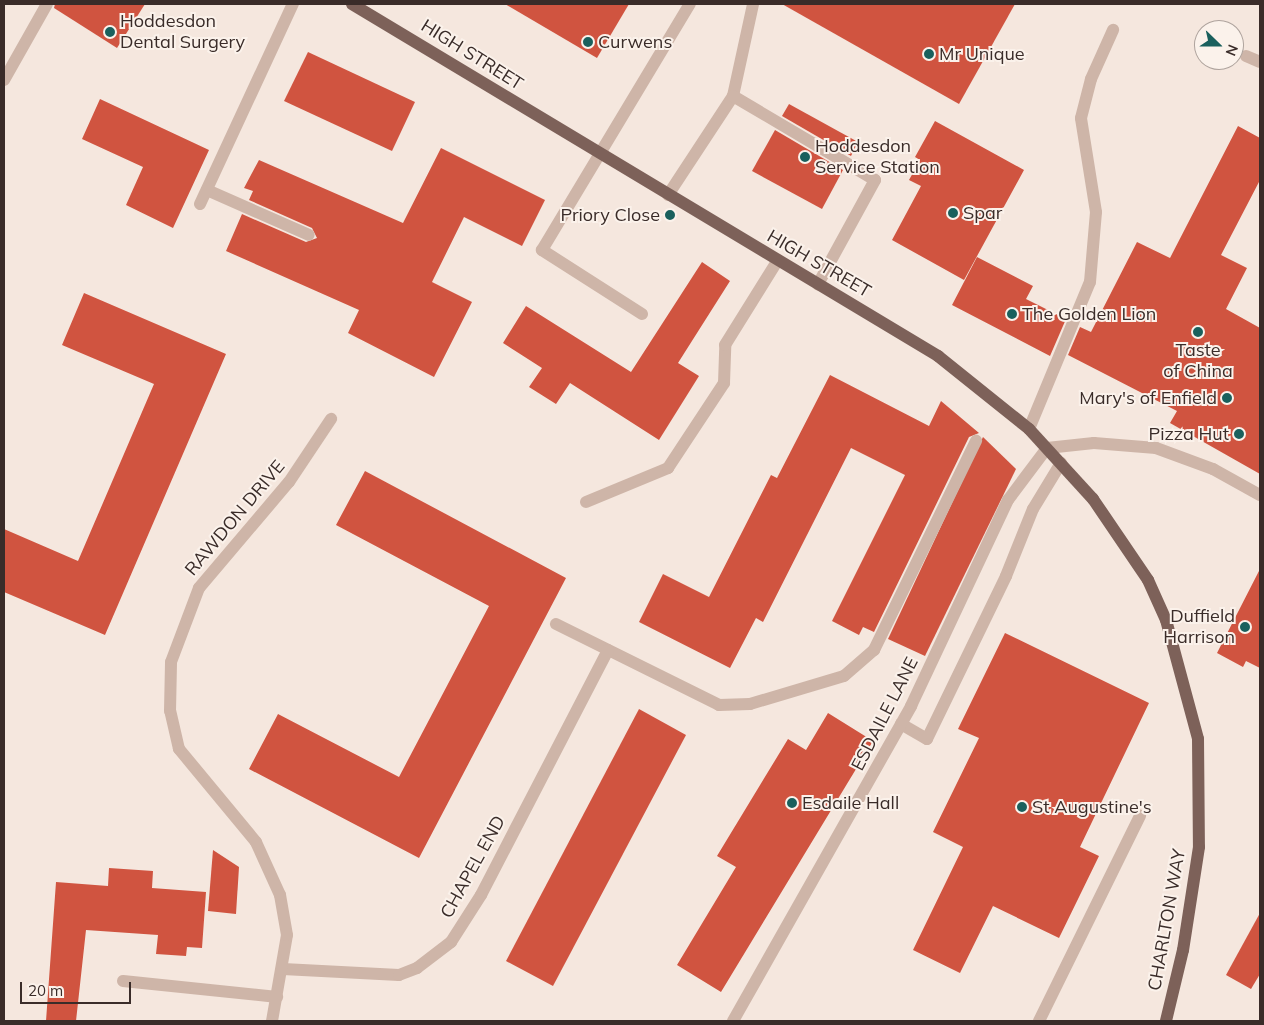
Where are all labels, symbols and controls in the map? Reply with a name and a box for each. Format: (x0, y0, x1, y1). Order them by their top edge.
place label: Hoddesdon Dental Surgery (120, 11, 245, 54)
street label: HIGH STREET (417, 15, 527, 95)
north arrow (1194, 20, 1244, 70)
marker: Hoddesdon Dental Surgery (104, 26, 116, 38)
place label: Curwens (598, 31, 672, 53)
marker: Curwens (582, 36, 594, 48)
text: N (1222, 42, 1242, 59)
place label: Mr Unique (939, 43, 1025, 65)
marker: Mr Unique (923, 48, 935, 60)
place label: Hoddesdon Service Station (815, 136, 940, 178)
marker: Hoddesdon Service Station (799, 151, 811, 163)
place label: Spar (963, 202, 1002, 224)
place label: Priory Close (560, 204, 660, 226)
marker: Spar (947, 207, 959, 219)
marker: Priory Close (664, 209, 676, 221)
street label: HIGH STREET (763, 226, 875, 302)
place label: The Golden Lion (1022, 303, 1156, 325)
marker: The Golden Lion (1006, 308, 1018, 320)
marker: Taste of China (1192, 326, 1204, 338)
place label: Taste of China (1163, 340, 1233, 382)
place label: Mary's of Enfield (1079, 387, 1217, 409)
marker: Mary's of Enfield (1221, 392, 1233, 404)
place label: Pizza Hut (1148, 423, 1229, 445)
marker: Pizza Hut (1233, 428, 1245, 440)
street label: RAWDON DRIVE (181, 456, 289, 580)
place label: Duffield Harrison (1163, 606, 1235, 649)
marker: Duffield Harrison (1239, 621, 1251, 633)
street label: ESDAILE LANE (847, 654, 923, 774)
place label: Esdaile Hall (802, 792, 899, 814)
place label: St Augustine's (1032, 796, 1152, 818)
marker: Esdaile Hall (786, 797, 798, 809)
marker: St Augustine's (1016, 801, 1028, 813)
street label: CHAPEL END (436, 812, 510, 922)
street label: CHARLTON WAY (1144, 847, 1190, 993)
scale bar (22, 972, 134, 1004)
text: 20 m (28, 981, 63, 1000)

